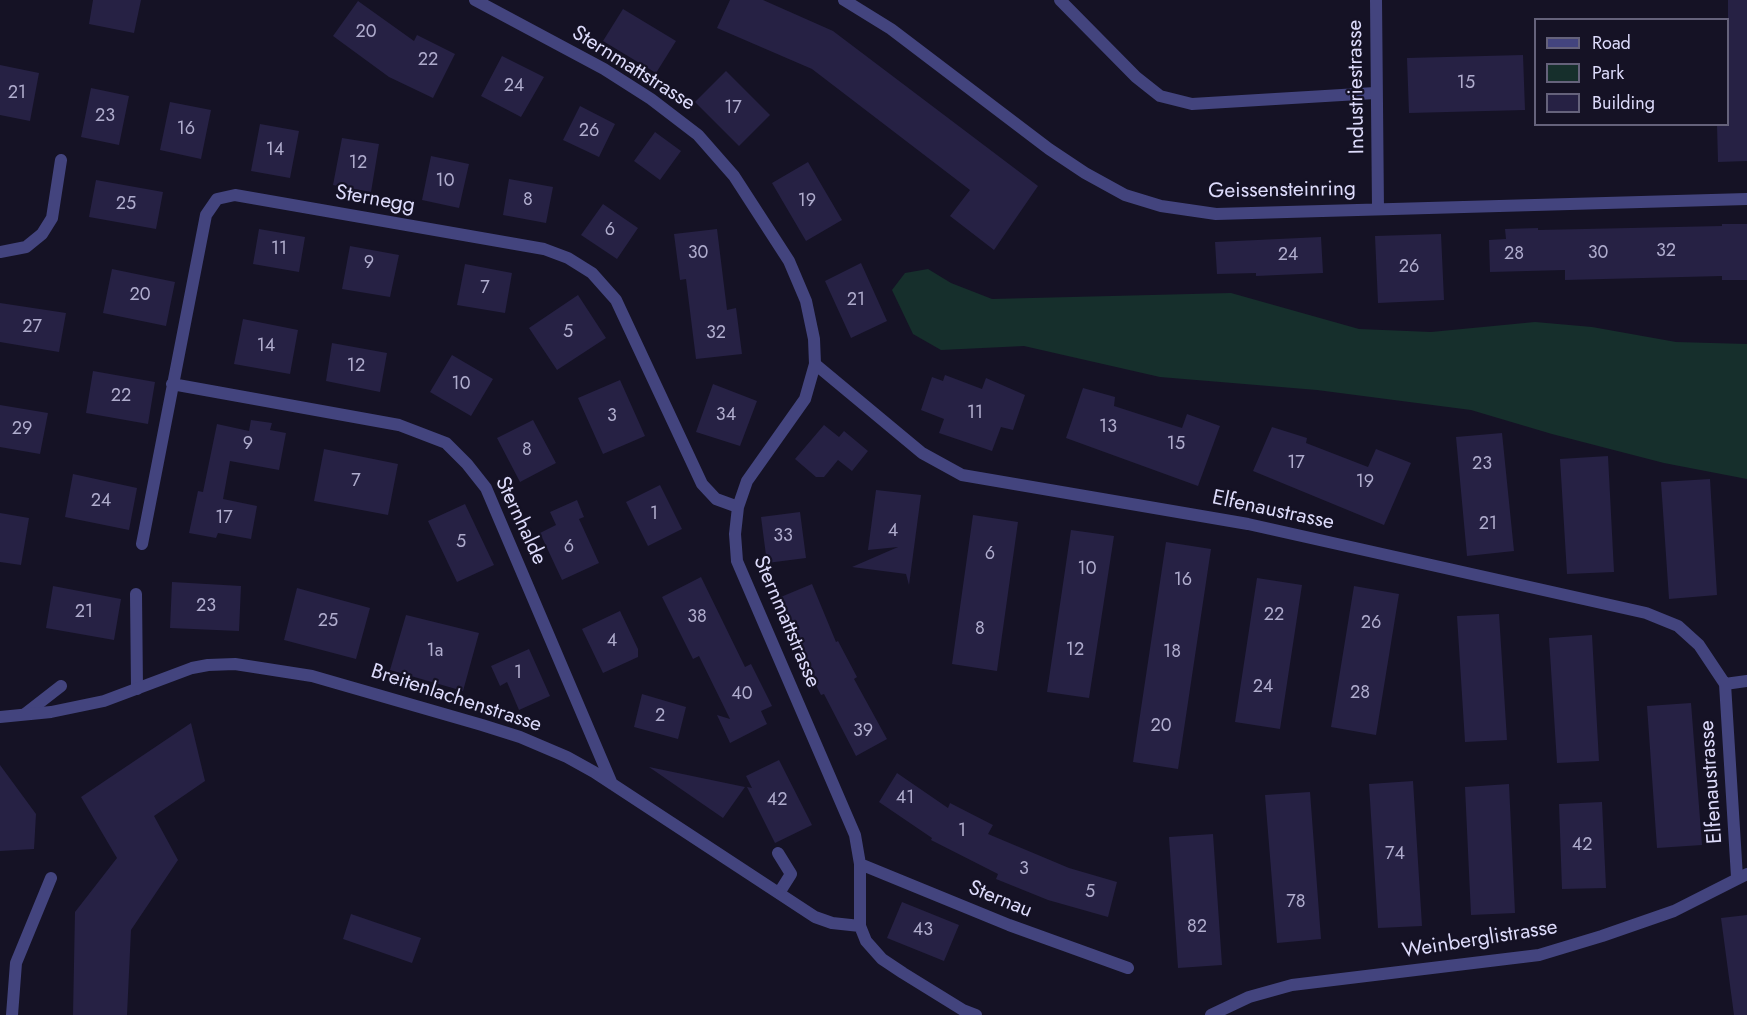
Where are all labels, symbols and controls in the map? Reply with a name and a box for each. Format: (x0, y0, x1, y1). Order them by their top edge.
legend (1534, 18, 1729, 126)
street label: Industriestrasse (1343, 19, 1371, 155)
street label: Sternmattstrasse (567, 21, 699, 117)
house number: 20 (355, 22, 377, 44)
text: Road (1592, 30, 1631, 56)
house number: 22 (418, 50, 438, 72)
text: Park (1592, 60, 1624, 86)
house number: 15 (1457, 73, 1475, 95)
house number: 24 (504, 76, 524, 98)
house number: 21 (8, 83, 26, 105)
text: Building (1592, 90, 1655, 116)
house number: 17 (724, 98, 742, 120)
house number: 23 (95, 106, 115, 128)
house number: 16 (177, 119, 195, 141)
house number: 26 (579, 121, 599, 143)
house number: 14 (266, 140, 284, 162)
house number: 12 (349, 153, 367, 175)
house number: 10 (436, 171, 454, 193)
street label: Geissensteinring (1208, 177, 1356, 205)
street label: Sternegg (333, 181, 417, 219)
house number: 8 (523, 190, 533, 212)
house number: 19 (798, 191, 816, 213)
house number: 25 (116, 194, 136, 216)
house number: 6 (605, 220, 615, 242)
house number: 11 (271, 239, 287, 261)
house number: 32 (1656, 241, 1676, 263)
house number: 30 (688, 243, 708, 265)
house number: 30 (1588, 243, 1608, 265)
house number: 28 (1504, 244, 1524, 266)
house number: 24 (1278, 245, 1298, 267)
house number: 9 (364, 253, 374, 275)
house number: 26 (1399, 257, 1419, 279)
house number: 7 (480, 278, 490, 300)
house number: 20 (129, 285, 151, 307)
house number: 21 (847, 290, 865, 312)
house number: 27 (22, 317, 42, 339)
house number: 5 (563, 322, 573, 344)
house number: 32 (706, 323, 726, 345)
house number: 14 (257, 336, 275, 358)
house number: 12 (347, 356, 365, 378)
house number: 10 (452, 374, 470, 396)
house number: 22 (111, 386, 131, 408)
house number: 11 (967, 403, 983, 425)
house number: 34 (716, 405, 736, 427)
house number: 3 (607, 406, 617, 428)
house number: 13 (1099, 417, 1117, 439)
house number: 29 (12, 419, 32, 441)
house number: 9 (243, 434, 253, 456)
house number: 15 (1167, 434, 1185, 456)
house number: 8 (522, 440, 532, 462)
house number: 17 (1287, 453, 1305, 475)
house number: 23 (1472, 454, 1492, 476)
house number: 7 (351, 471, 361, 493)
house number: 19 (1356, 472, 1374, 494)
street label: Sternhalde (489, 473, 551, 569)
street label: Elfenaustrasse (1210, 486, 1336, 536)
house number: 24 (91, 491, 111, 513)
house number: 1 (650, 504, 658, 526)
house number: 17 (215, 508, 233, 530)
house number: 21 (1479, 514, 1497, 536)
house number: 4 (888, 521, 898, 543)
house number: 33 (773, 526, 793, 548)
house number: 5 (456, 532, 466, 554)
house number: 6 (564, 537, 574, 559)
house number: 6 (985, 544, 995, 566)
street label: Sternmattstrasse (747, 552, 825, 692)
house number: 10 (1078, 559, 1096, 581)
house number: 16 (1174, 570, 1192, 592)
house number: 23 (196, 596, 216, 618)
house number: 21 (75, 602, 93, 624)
house number: 22 (1264, 605, 1284, 627)
house number: 38 (687, 607, 707, 629)
house number: 25 (318, 611, 338, 633)
house number: 26 (1361, 613, 1381, 635)
house number: 8 (975, 619, 985, 641)
house number: 4 (607, 631, 617, 653)
house number: 12 (1066, 640, 1084, 662)
house number: 1a (427, 641, 443, 663)
house number: 18 (1163, 642, 1181, 664)
street label: Breitenlachenstrasse (367, 659, 545, 739)
house number: 1 (514, 663, 522, 685)
house number: 24 (1253, 677, 1273, 699)
house number: 28 (1350, 683, 1370, 705)
house number: 40 (731, 684, 753, 706)
house number: 2 (655, 706, 665, 728)
house number: 20 (1150, 716, 1172, 738)
street label: Elfenaustrasse (1695, 719, 1729, 845)
house number: 39 (853, 721, 873, 743)
house number: 41 (896, 788, 914, 810)
house number: 42 (767, 790, 787, 812)
house number: 1 (958, 821, 966, 843)
house number: 42 (1572, 835, 1592, 857)
house number: 74 (1385, 844, 1405, 866)
house number: 3 (1019, 859, 1029, 881)
street label: Sternau (964, 876, 1036, 924)
house number: 5 (1085, 882, 1095, 904)
house number: 78 (1286, 892, 1306, 914)
street label: Weinberglistrasse (1401, 915, 1559, 965)
house number: 82 (1187, 917, 1207, 939)
house number: 43 (913, 920, 933, 942)

